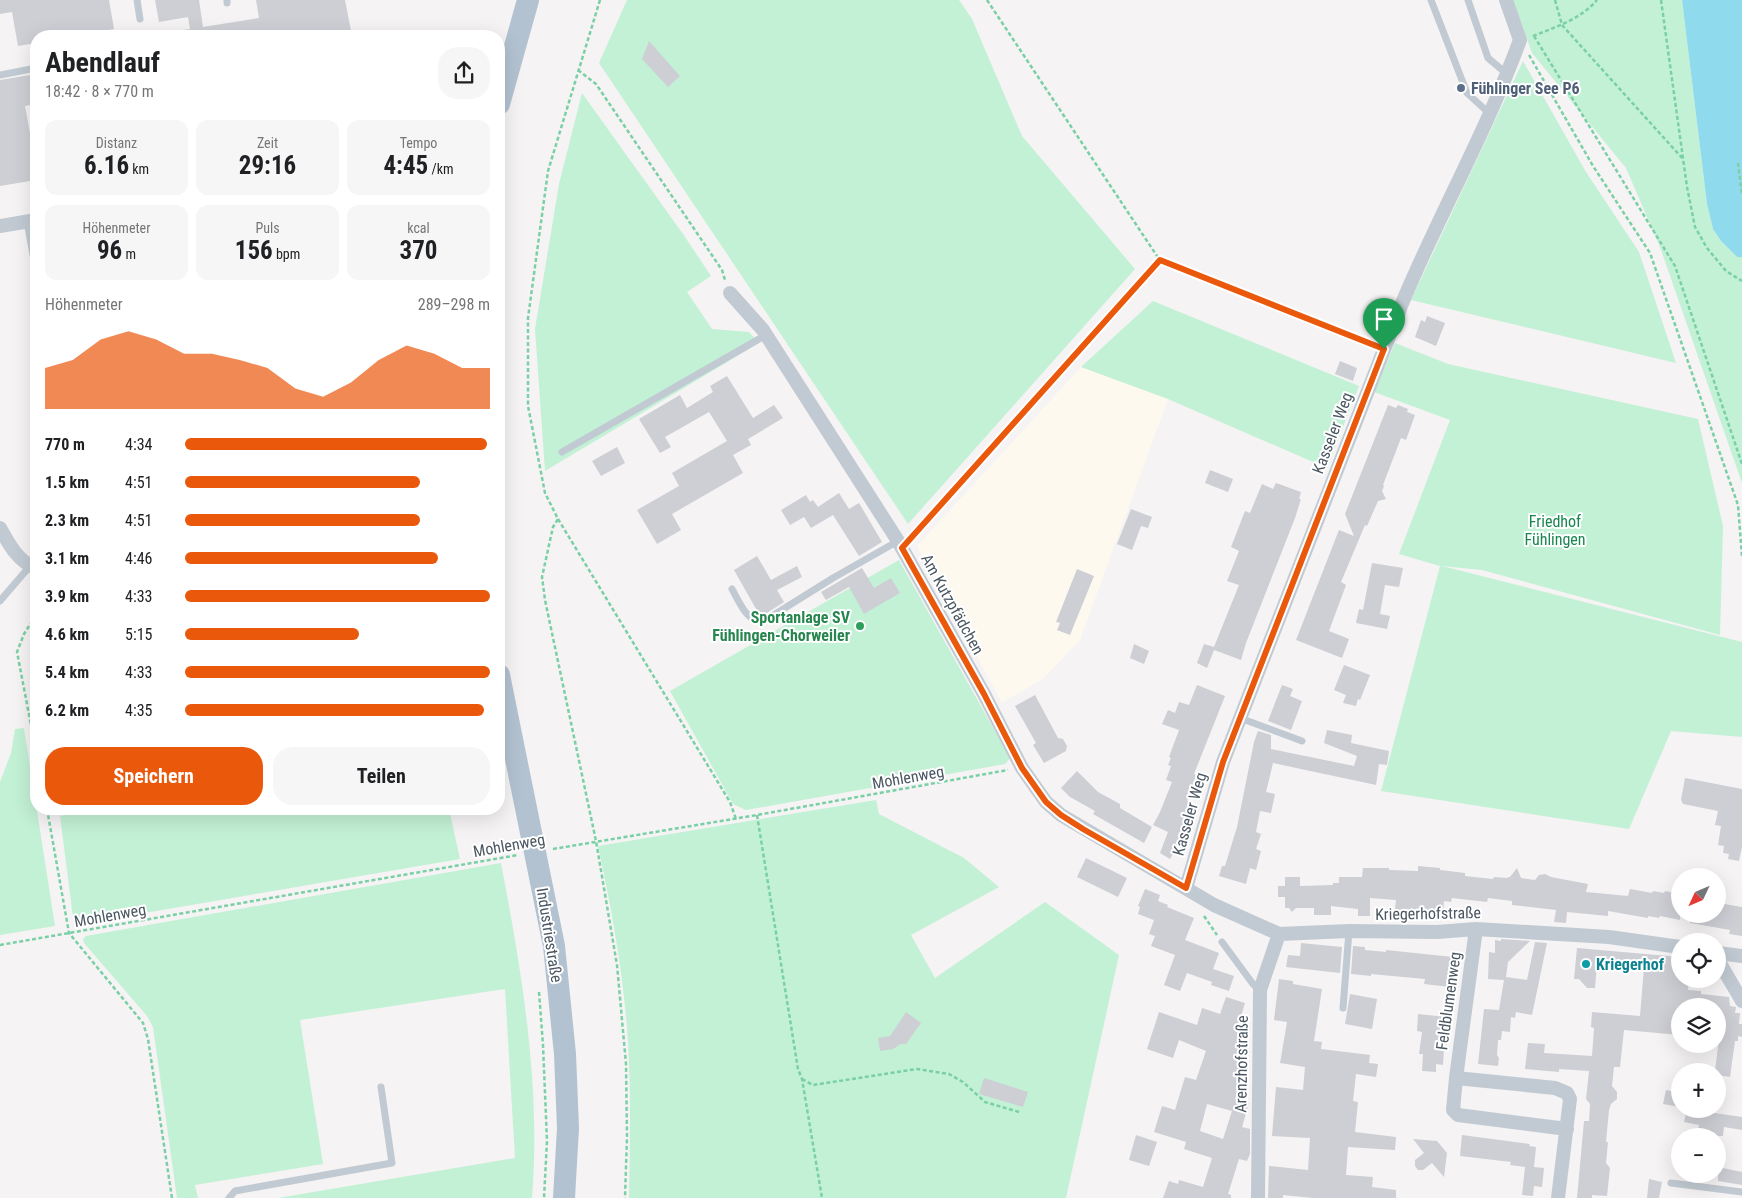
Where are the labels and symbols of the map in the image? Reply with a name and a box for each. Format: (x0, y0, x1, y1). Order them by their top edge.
place label: Fühlinger See P6 (1471, 79, 1580, 98)
marker: Fühlinger See P6 (1455, 82, 1467, 94)
pin (1363, 298, 1405, 349)
street label: Kasseler Weg (1308, 390, 1357, 477)
park label: Friedhof Fühlingen (1524, 512, 1586, 549)
street label: Am Kutzpfädchen (917, 551, 988, 658)
place label: Sportanlage SV Fühlingen-Chorweiler (712, 608, 851, 645)
marker: Sportanlage SV Fühlingen-Chorweiler (854, 620, 866, 632)
street label: Mohlenweg (871, 762, 945, 793)
street label: Kasseler Weg (1169, 770, 1210, 858)
street label: Mohlenweg (472, 830, 546, 861)
north arrow (1671, 868, 1726, 922)
street label: Industriestraße (533, 886, 566, 984)
street label: Mohlenweg (73, 900, 147, 931)
street label: Kriegerhofstraße (1375, 903, 1481, 924)
street label: Feldblumenweg (1432, 951, 1465, 1051)
place label: Kriegerhof (1596, 955, 1665, 974)
marker: Kriegerhof (1580, 958, 1592, 970)
street label: Arenzhofstraße (1231, 1015, 1252, 1113)

